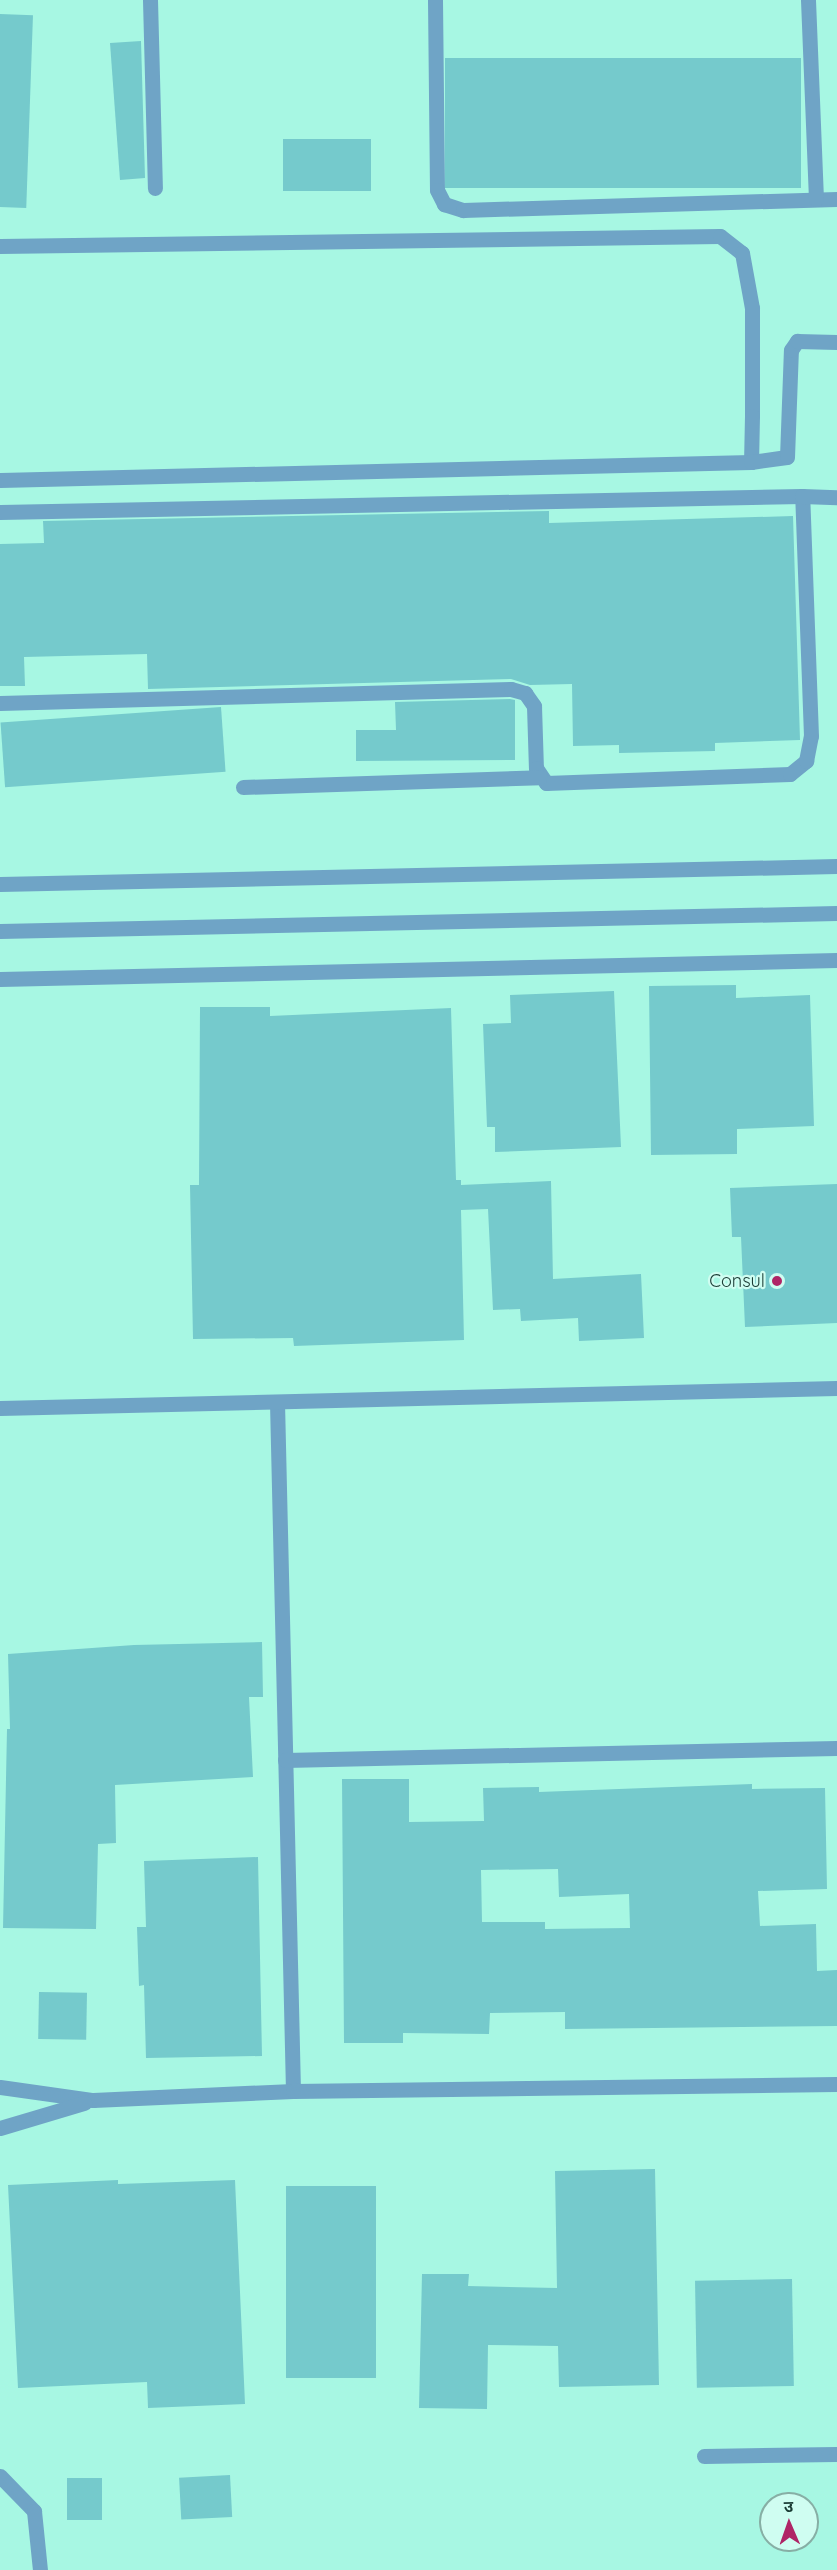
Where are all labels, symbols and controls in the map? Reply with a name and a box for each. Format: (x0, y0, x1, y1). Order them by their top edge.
place label: Consul (709, 1270, 765, 1292)
marker: Consul (770, 1274, 784, 1288)
north arrow (759, 2492, 819, 2552)
text: उ (783, 2496, 793, 2516)

